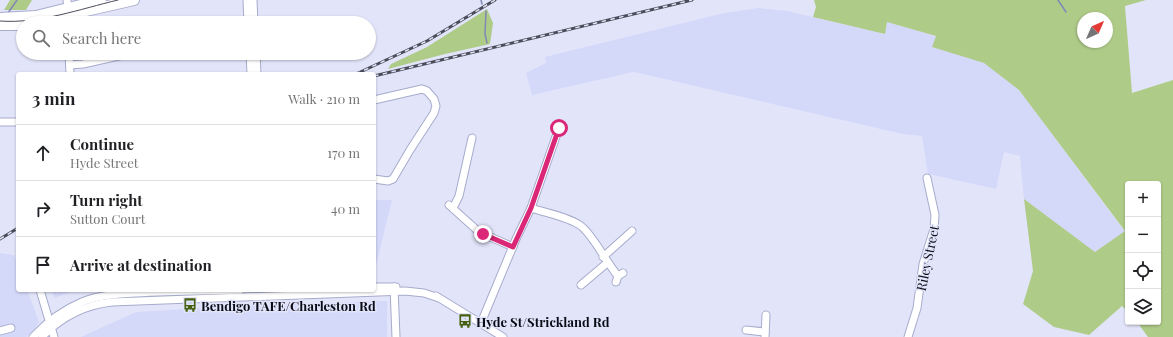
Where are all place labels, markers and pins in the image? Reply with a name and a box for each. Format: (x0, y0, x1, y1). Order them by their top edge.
bus stop icon: Bendigo TAFE/Charleston Rd (182, 297, 198, 313)
place label: Bendigo TAFE/Charleston Rd (201, 297, 376, 314)
bus stop icon: Hyde St/Strickland Rd (457, 313, 473, 329)
place label: Hyde St/Strickland Rd (476, 313, 610, 330)

